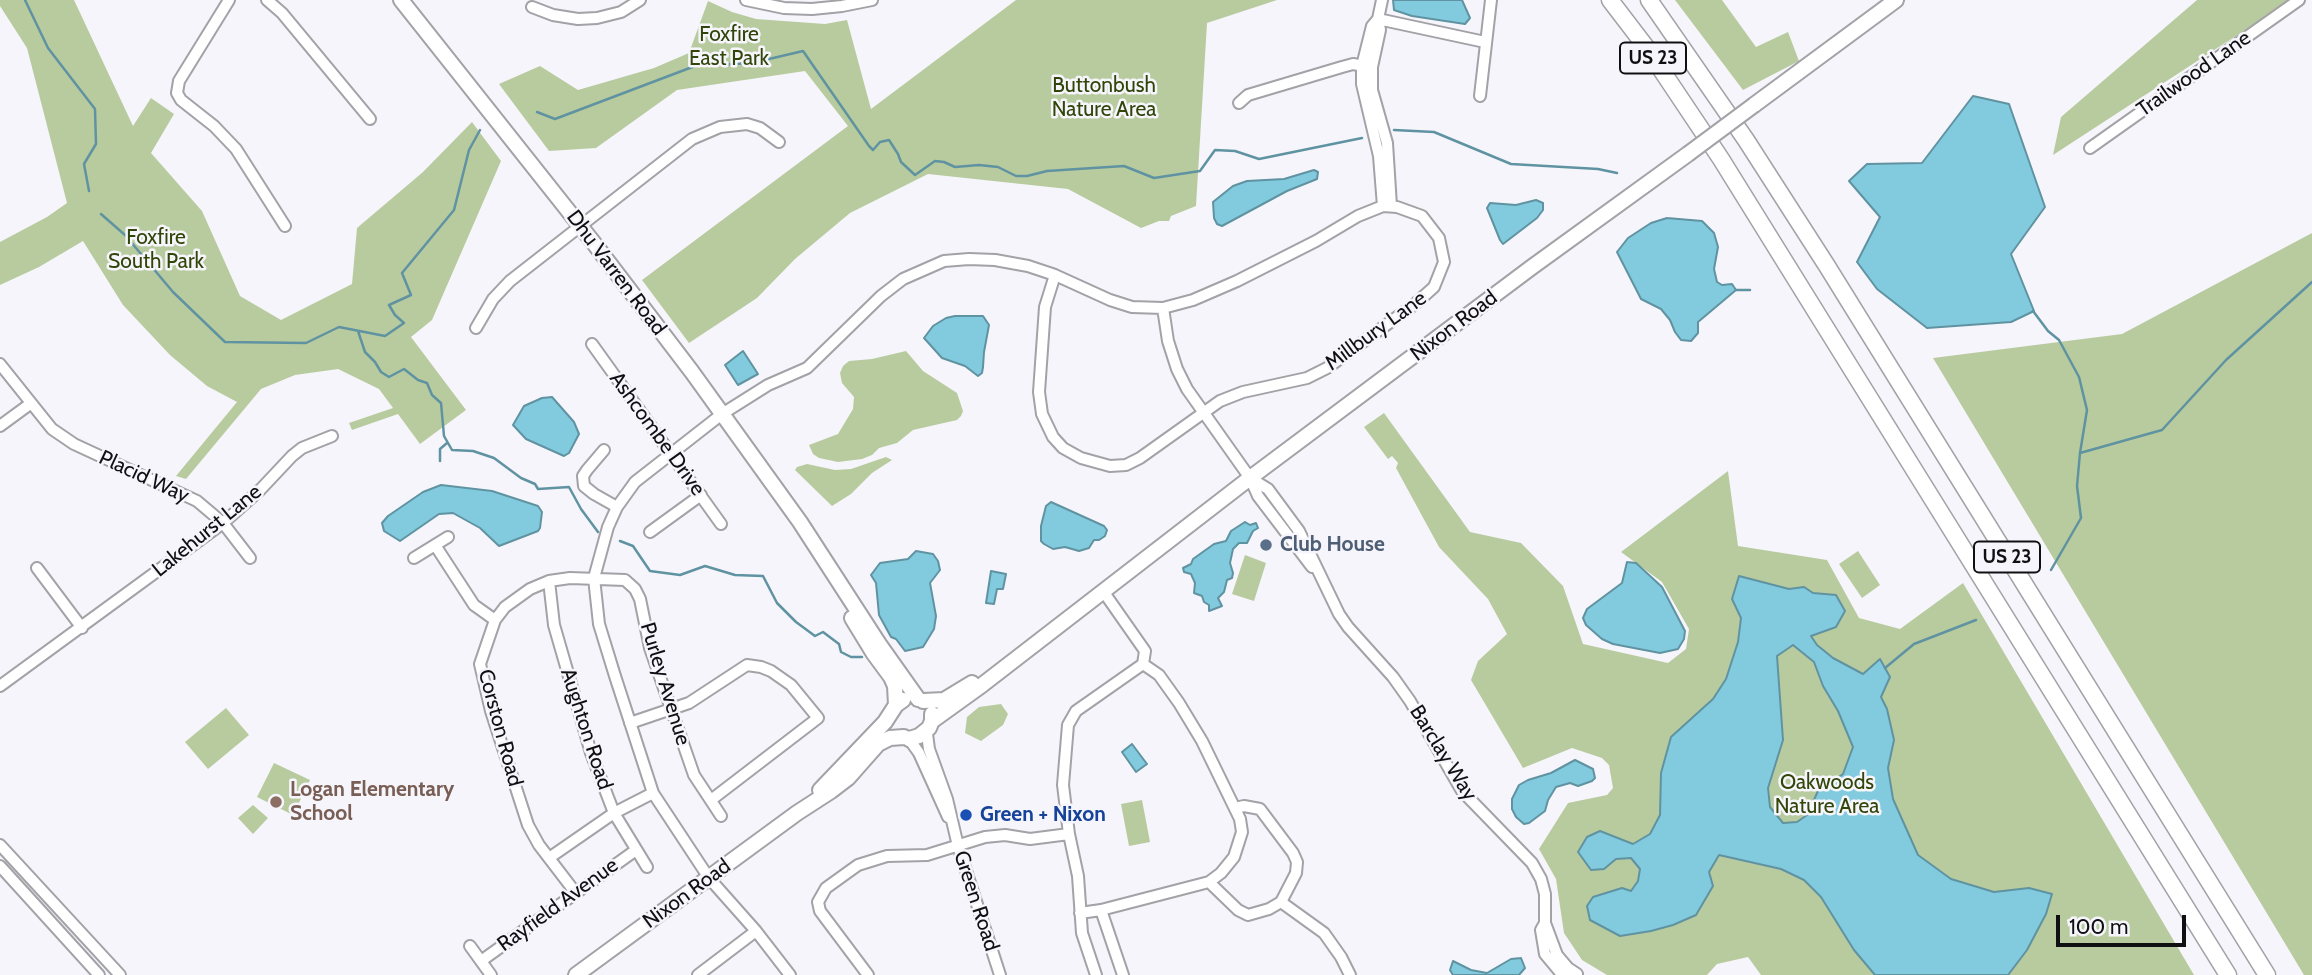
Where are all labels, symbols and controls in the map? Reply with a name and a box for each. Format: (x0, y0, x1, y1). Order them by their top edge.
park label: Foxfire East Park (689, 22, 769, 72)
street label: Trailwood Lane (2132, 26, 2256, 122)
road number: US 23 (1620, 43, 1686, 74)
park label: Buttonbush Nature Area (1052, 73, 1156, 123)
street label: Dhu Varren Road (561, 206, 671, 340)
park label: Foxfire South Park (108, 225, 204, 275)
street label: Nixon Road (1406, 285, 1502, 367)
street label: Millbury Lane (1320, 286, 1432, 376)
street label: Ashcombe Drive (604, 367, 710, 501)
street label: Placid Way (95, 445, 193, 509)
street label: Lakehurst Lane (147, 479, 267, 583)
place label: Club House (1280, 532, 1385, 558)
marker: Club House (1258, 537, 1274, 553)
road number: US 23 (1974, 542, 2040, 572)
street label: Purley Avenue (634, 620, 696, 748)
street label: Aughton Road (555, 665, 617, 793)
street label: Corston Road (472, 667, 528, 789)
street label: Barclay Way (1404, 701, 1482, 805)
park label: Oakwoods Nature Area (1775, 770, 1879, 820)
place label: Logan Elementary School (290, 777, 454, 827)
marker: Logan Elementary School (268, 794, 284, 810)
place label: Green + Nixon (980, 802, 1106, 828)
marker: Green + Nixon (958, 807, 974, 823)
street label: Green Road (948, 848, 1004, 954)
street label: Rayfield Avenue (493, 853, 623, 957)
street label: Nixon Road (638, 854, 736, 934)
scale bar (2060, 902, 2190, 946)
text: 100 m (2069, 914, 2128, 939)

